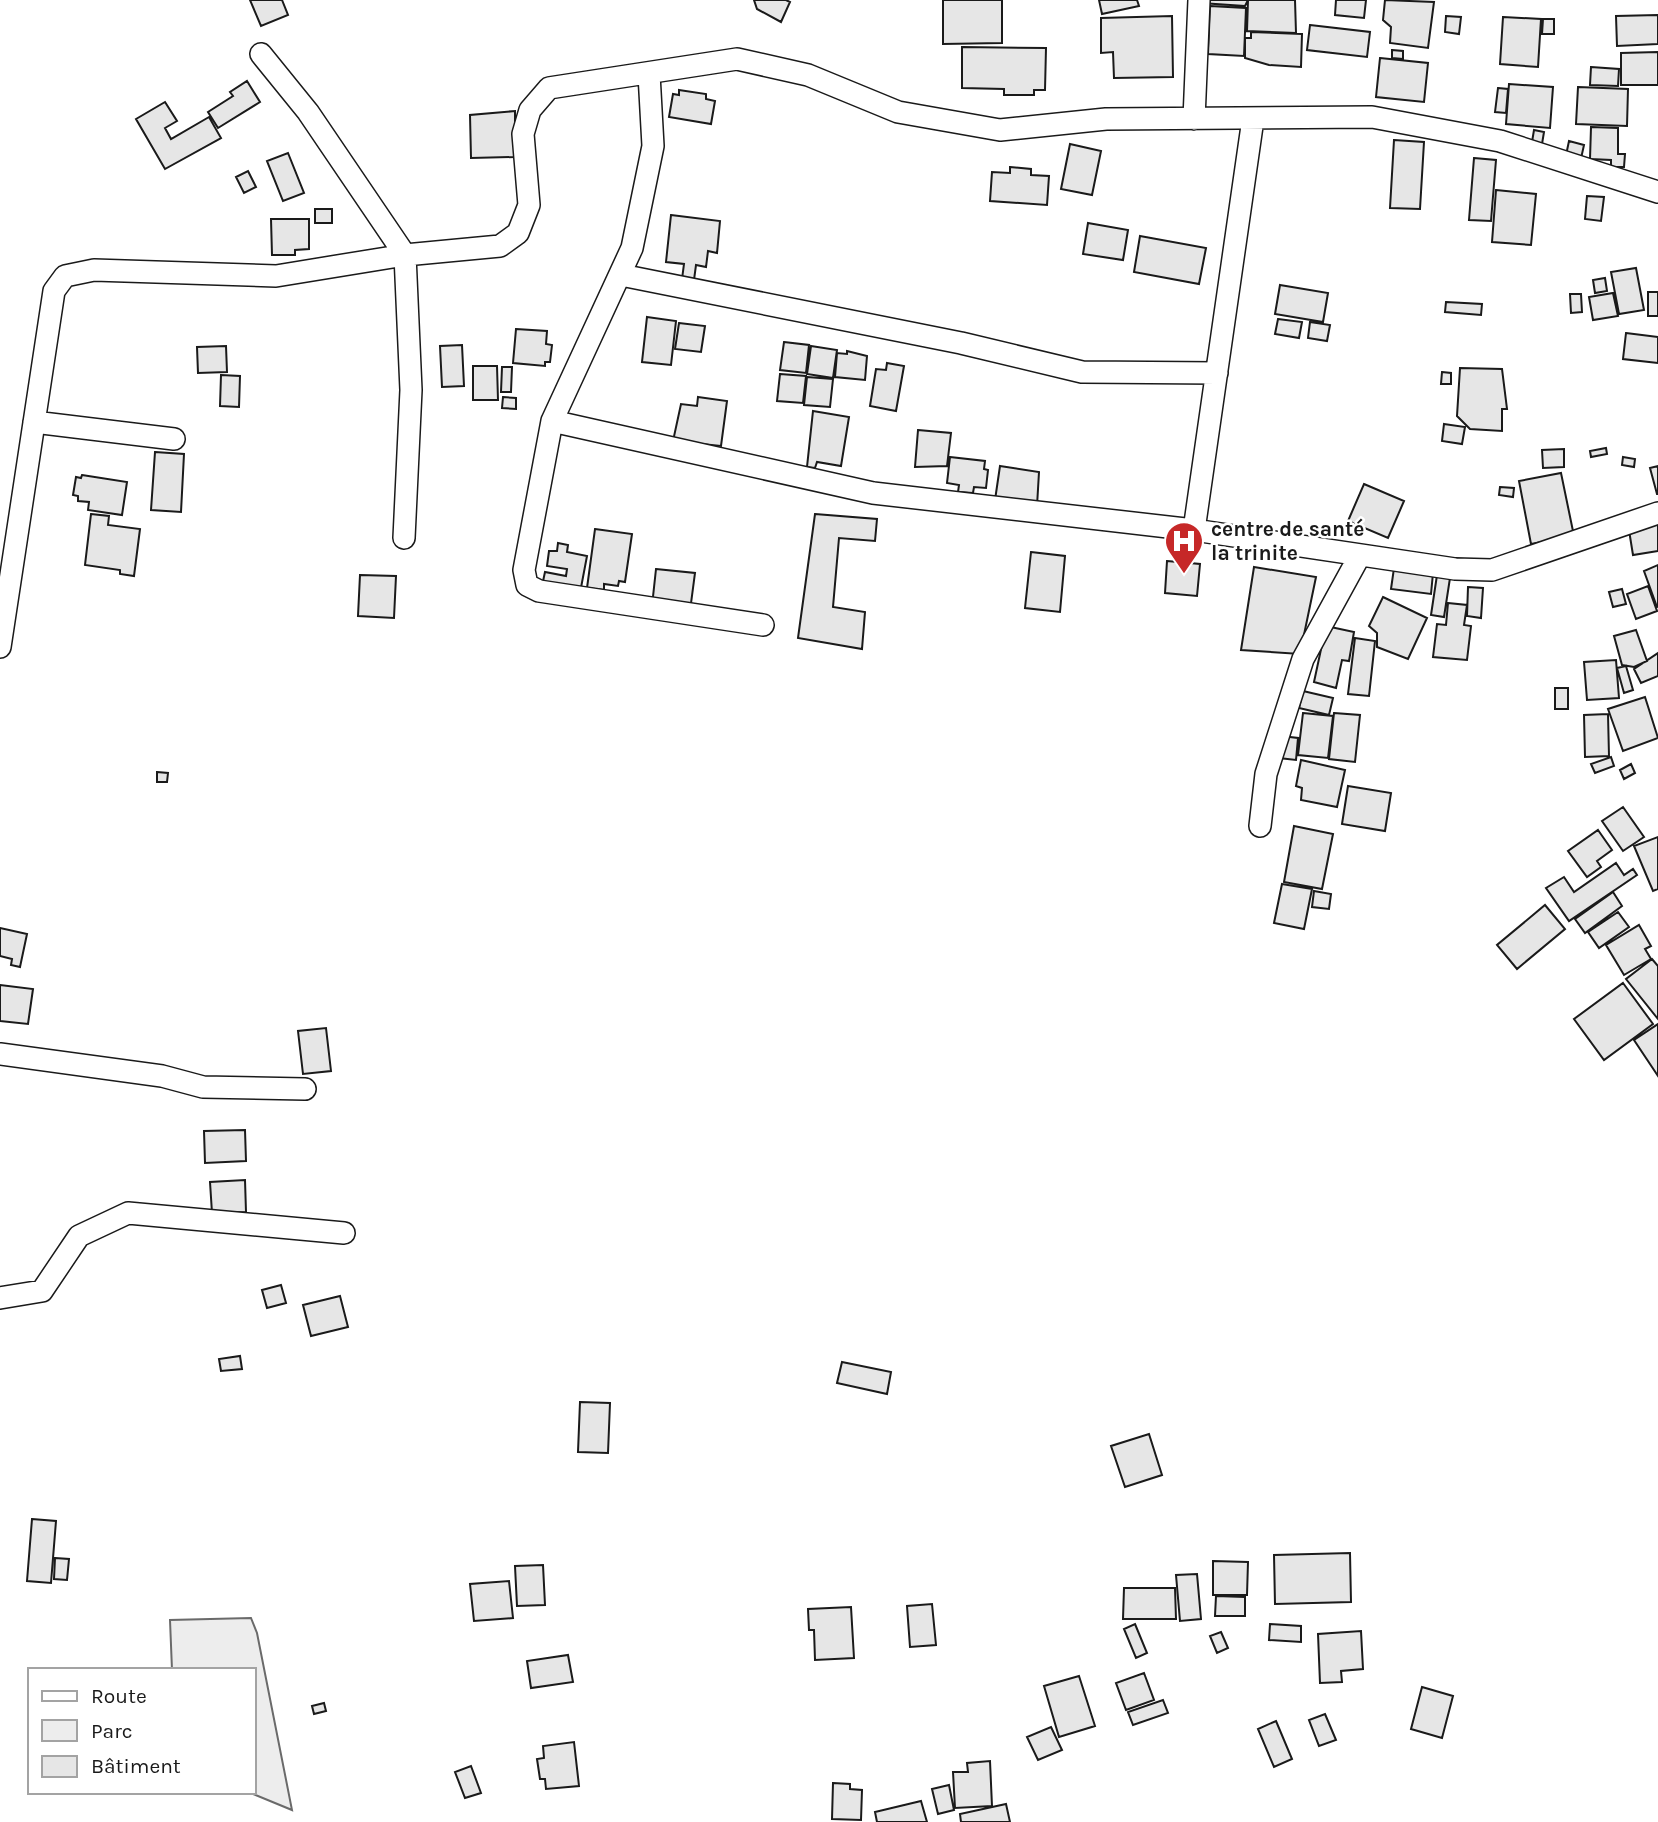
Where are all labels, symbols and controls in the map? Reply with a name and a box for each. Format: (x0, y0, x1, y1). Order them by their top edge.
place label: centre de santé la trinite (1211, 517, 1365, 565)
hospital icon: centre de santé la trinite (1163, 520, 1205, 575)
legend (28, 1668, 256, 1794)
text: Route (91, 1684, 147, 1708)
text: Parc (91, 1719, 133, 1743)
text: Bâtiment (91, 1754, 181, 1778)

